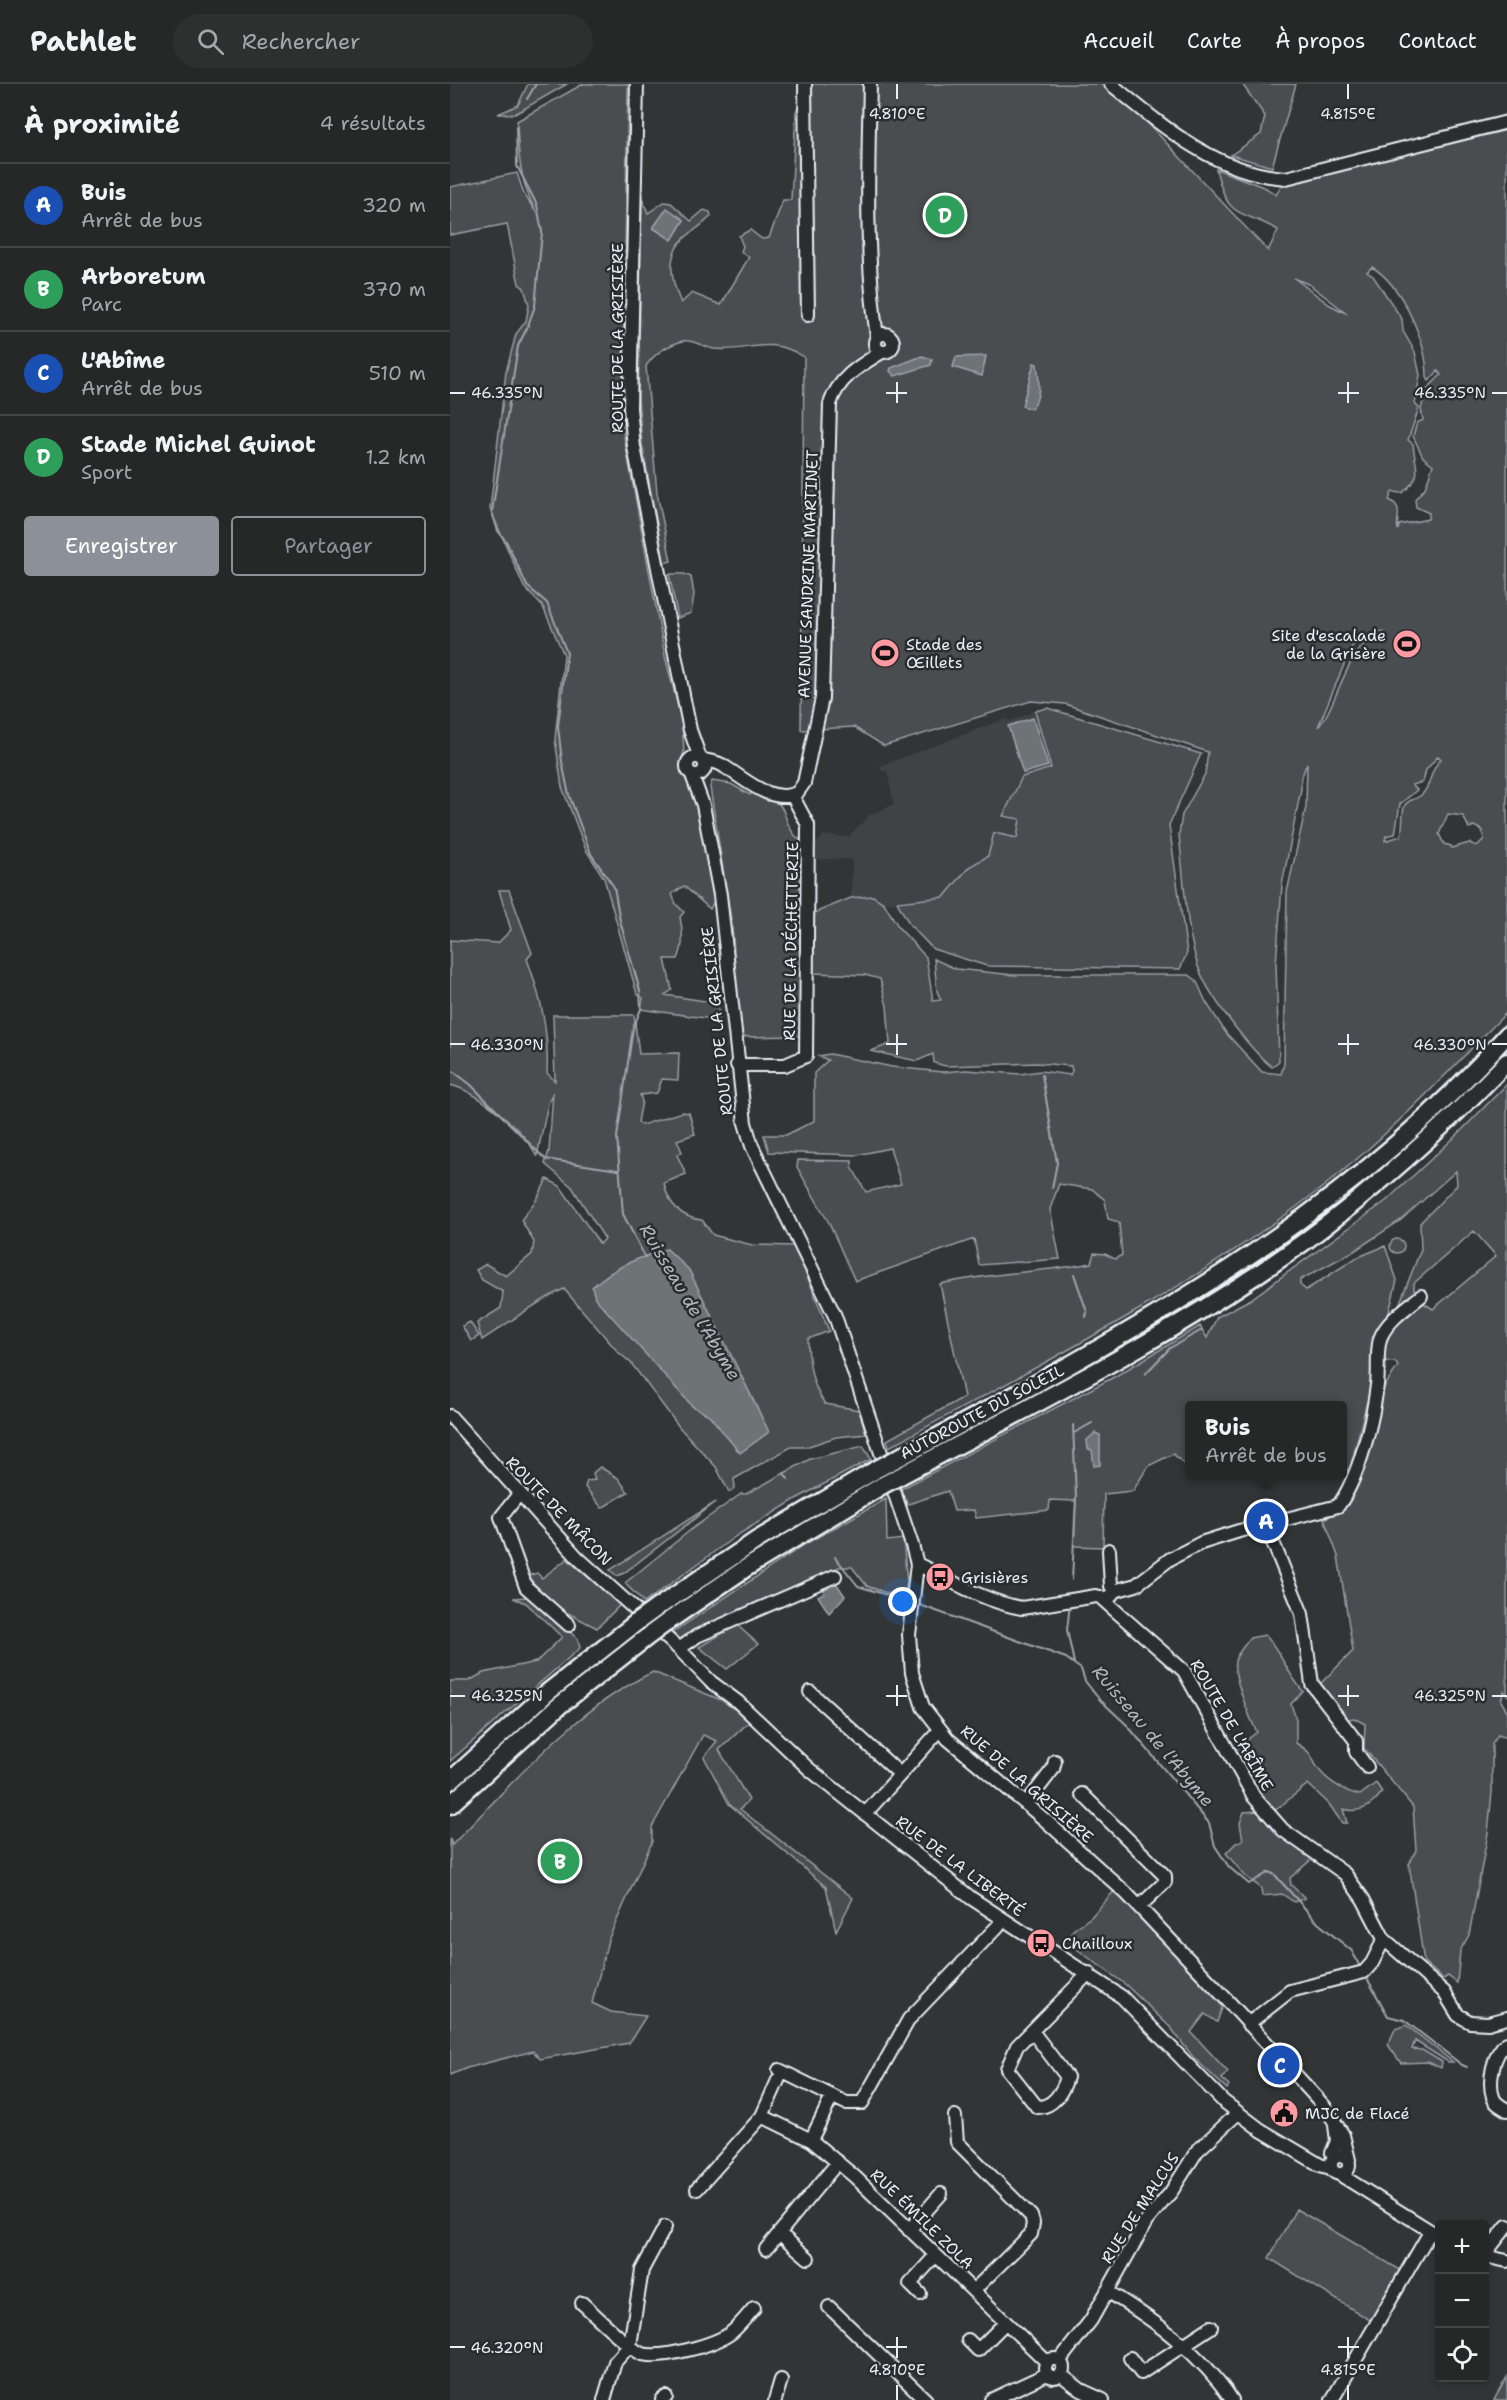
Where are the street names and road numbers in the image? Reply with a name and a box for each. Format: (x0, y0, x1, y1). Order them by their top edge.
street label: ROUTE DE LA GRISIÈRE (607, 243, 628, 433)
street label: AVENUE SANDRINE MARTINET (793, 449, 823, 699)
street label: RUE DE LA DÉCHETTERIE (779, 841, 803, 1041)
street label: ROUTE DE LA GRISIÈRE (697, 926, 737, 1116)
street label: AUTOROUTE DU SOLEIL (896, 1360, 1068, 1464)
street label: ROUTE DE MÂCON (501, 1452, 617, 1570)
street label: ROUTE DE L'ABÎME (1186, 1655, 1278, 1795)
street label: RUE DE LA GRISIÈRE (956, 1721, 1098, 1847)
street label: RUE DE LA LIBERTÉ (891, 1811, 1029, 1921)
street label: RUE DE MALCUS (1096, 2148, 1184, 2267)
street label: RUE ÉMILE ZOLA (866, 2164, 978, 2274)

